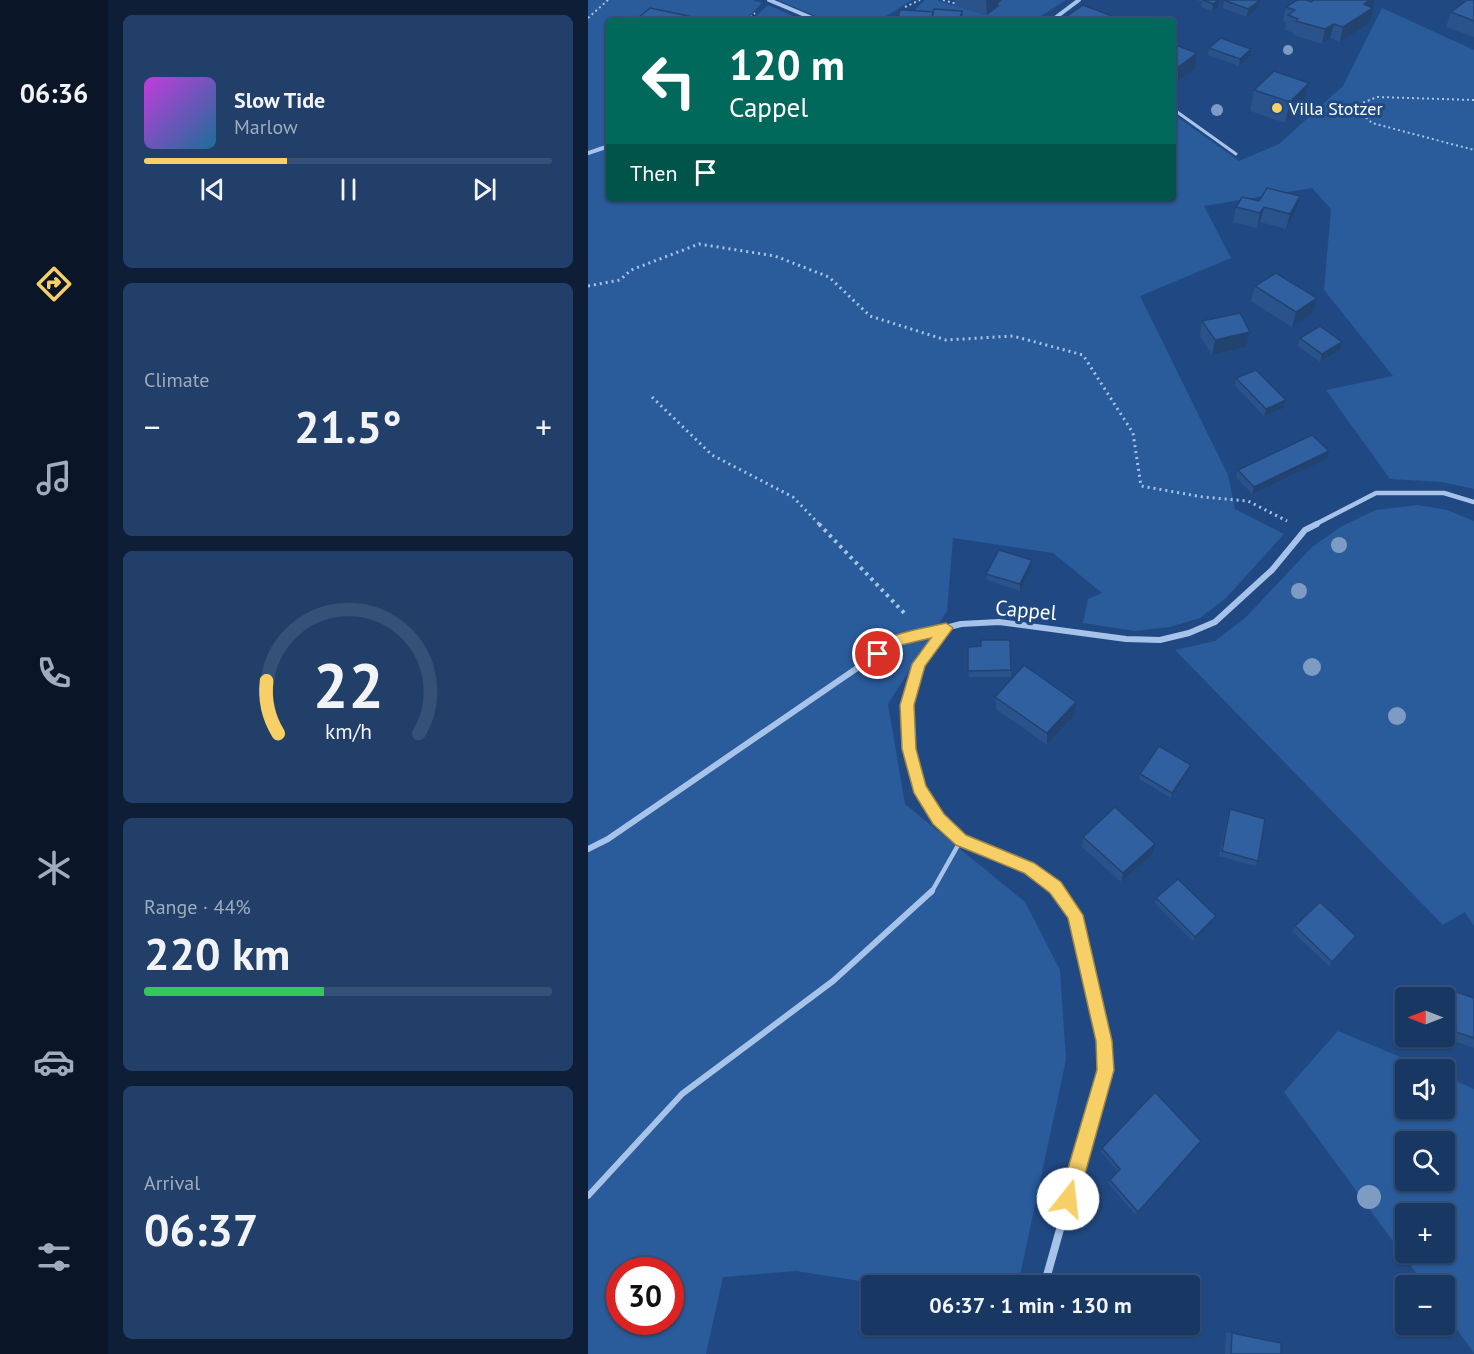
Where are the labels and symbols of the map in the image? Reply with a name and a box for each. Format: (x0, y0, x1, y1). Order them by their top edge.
place label: Villa Stotzer (1288, 97, 1383, 120)
marker: Villa Stotzer (1270, 101, 1284, 115)
street label: Cappel (994, 594, 1058, 626)
pin (852, 628, 903, 679)
north arrow (1395, 987, 1455, 1047)
position arrow (1036, 1167, 1100, 1231)
speed limit sign: 30 (606, 1257, 684, 1335)

